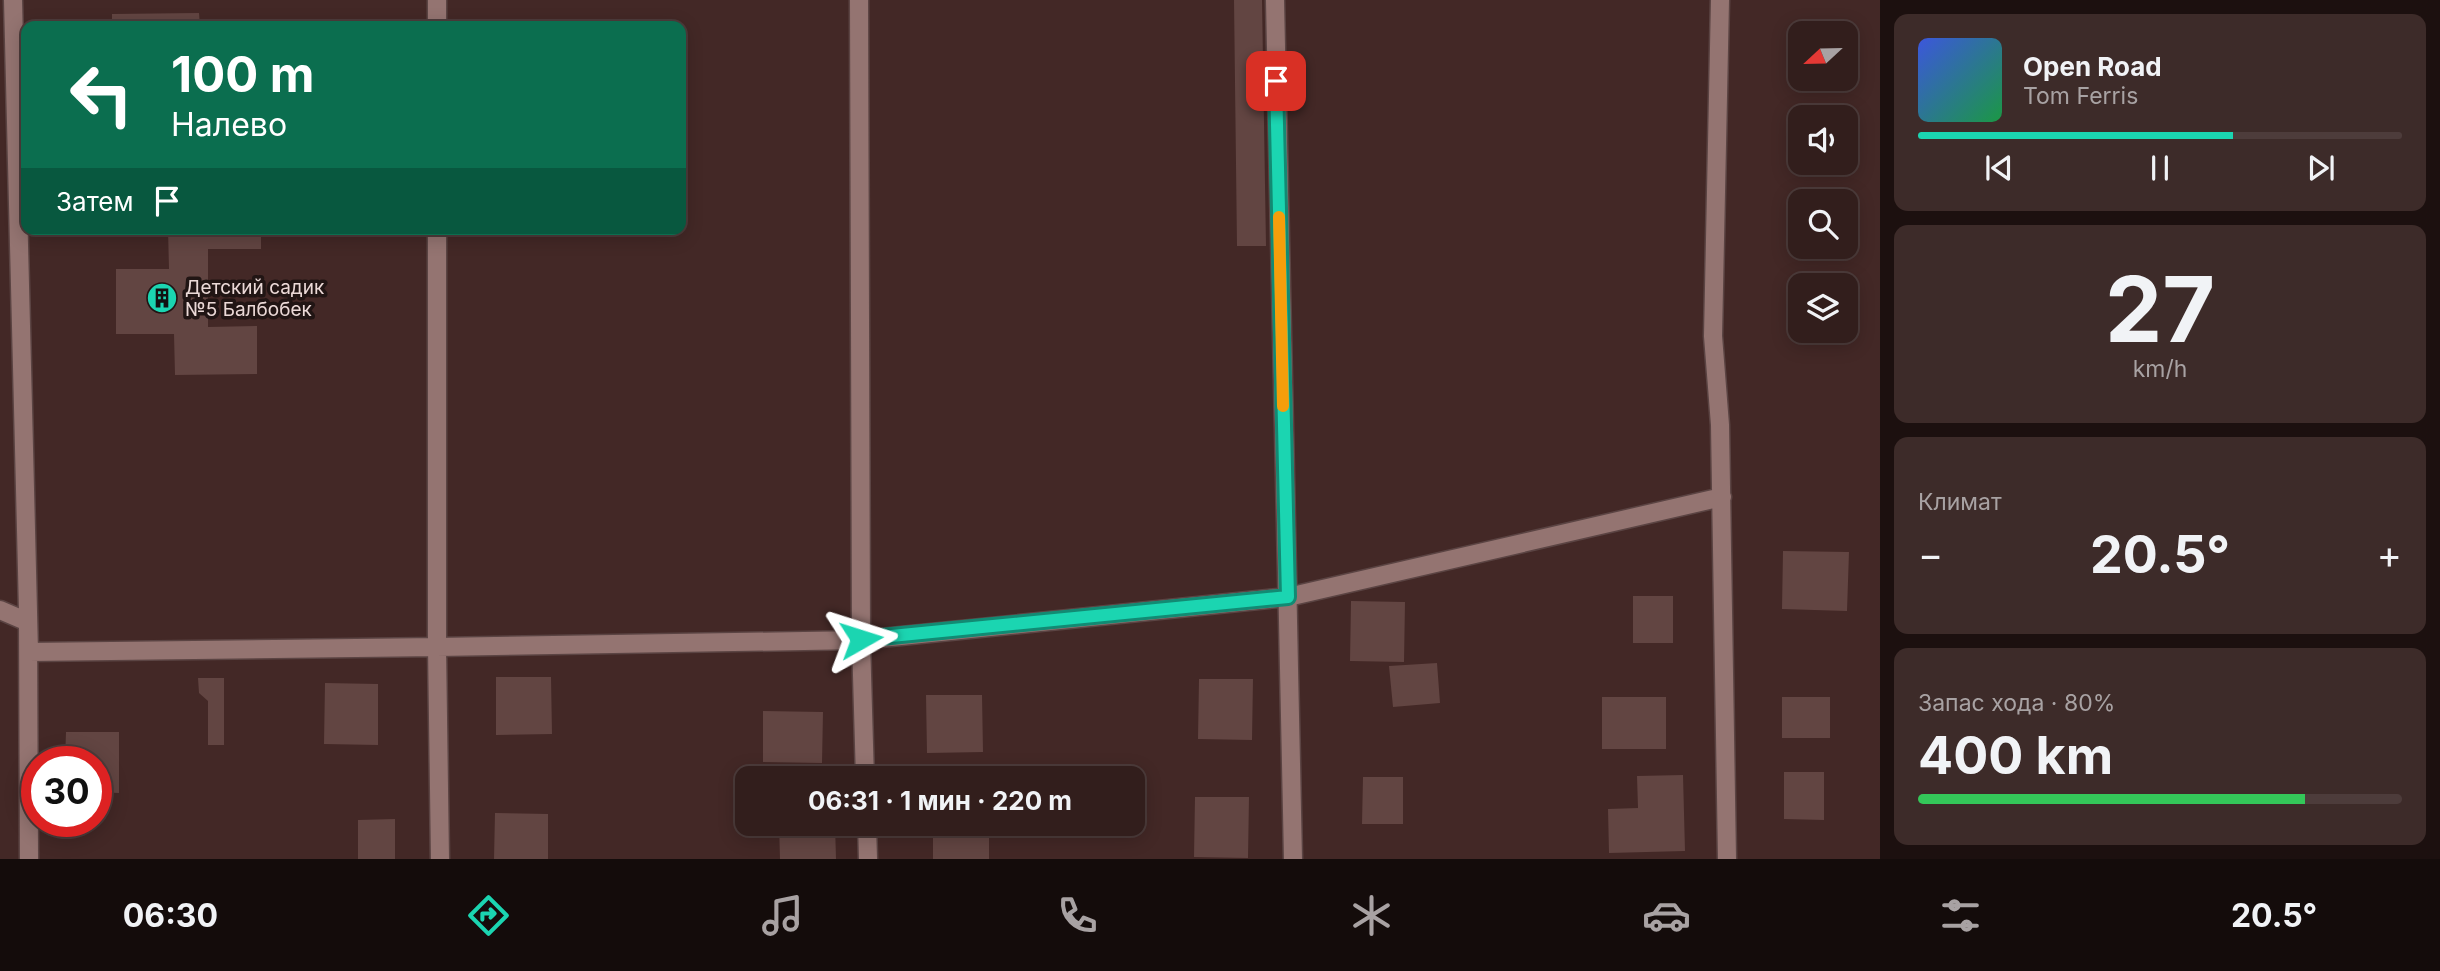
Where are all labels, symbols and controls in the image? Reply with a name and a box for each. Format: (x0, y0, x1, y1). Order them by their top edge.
north arrow (1788, 21, 1858, 91)
map controls (1788, 21, 1858, 343)
text: 100 m (171, 45, 315, 104)
icon: left (56, 49, 147, 140)
pin (1246, 51, 1306, 111)
text: Open Road (2023, 51, 2162, 82)
icon: arrive (1257, 62, 1295, 100)
text: Tom Ferris (2023, 82, 2138, 110)
text: Налево (171, 105, 287, 144)
button: sound (1788, 105, 1858, 175)
icon: previous (1980, 149, 2018, 187)
icon: pause (2141, 149, 2179, 187)
icon: next (2302, 149, 2340, 187)
icon: arrive (148, 182, 186, 220)
text: Затем (56, 186, 134, 217)
button: search (1788, 189, 1858, 259)
text: 27 (2105, 254, 2215, 364)
button: layers (1788, 273, 1858, 343)
place label: Детский садик №5 Балбобек (185, 276, 325, 321)
building icon: Детский садик №5 Балбобек (145, 281, 179, 315)
text: km/h (2133, 355, 2187, 383)
text: Климат (1918, 488, 2002, 516)
text: 20.5° (2090, 523, 2230, 586)
text: − (1918, 531, 1943, 577)
text: + (2377, 531, 2402, 577)
position arrow (824, 602, 898, 676)
text: Запас хода · 80% (1918, 689, 2115, 717)
text: 400 km (1918, 724, 2113, 787)
speed limit sign: 30 (21, 746, 112, 837)
text: 06:31 · 1 мин · 220 m (808, 785, 1072, 816)
icon: directions (464, 891, 513, 940)
icon: music (758, 891, 807, 940)
icon: phone (1053, 891, 1102, 940)
icon: climate (1347, 891, 1396, 940)
icon: car (1642, 891, 1691, 940)
icon: filters (1936, 891, 1985, 940)
text: 06:30 (123, 896, 218, 935)
text: 20.5° (2231, 896, 2317, 935)

